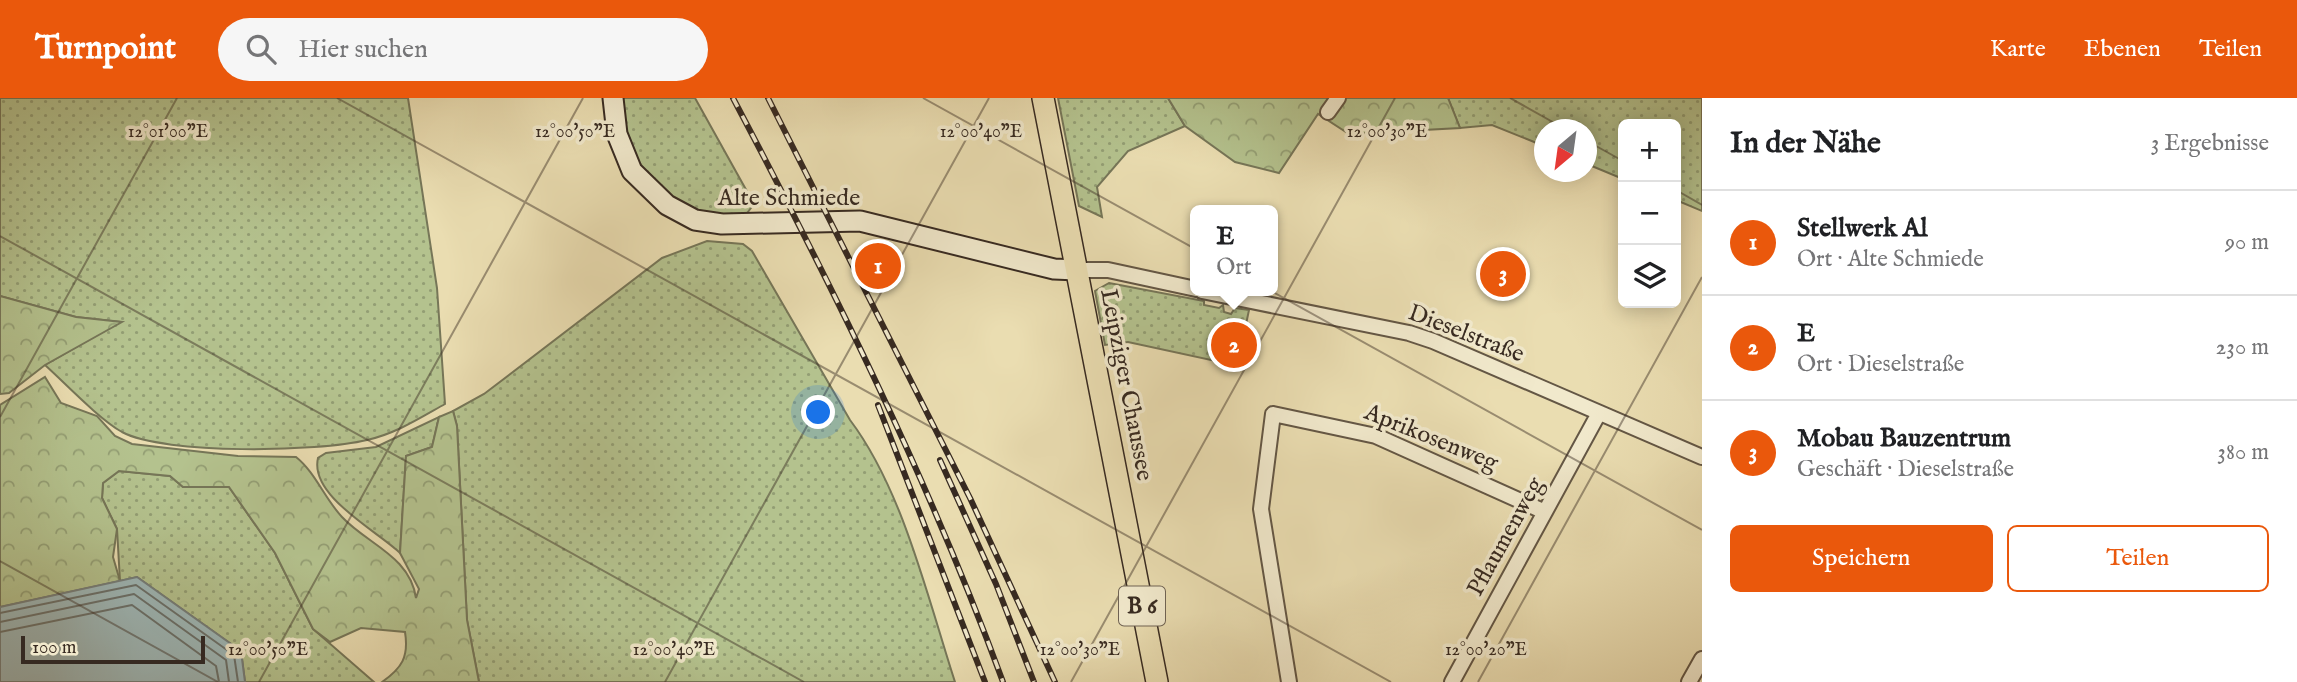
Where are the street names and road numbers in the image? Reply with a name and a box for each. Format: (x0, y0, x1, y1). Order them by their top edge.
street label: Alte Schmiede (717, 183, 860, 214)
street label: Leipziger Chaussee (1092, 286, 1160, 484)
street label: Dieselstraße (1404, 298, 1528, 370)
street label: Aprikosenweg (1359, 397, 1503, 479)
street label: Pflaumenweg (1461, 471, 1552, 602)
road number: B 6 (1119, 586, 1165, 626)

